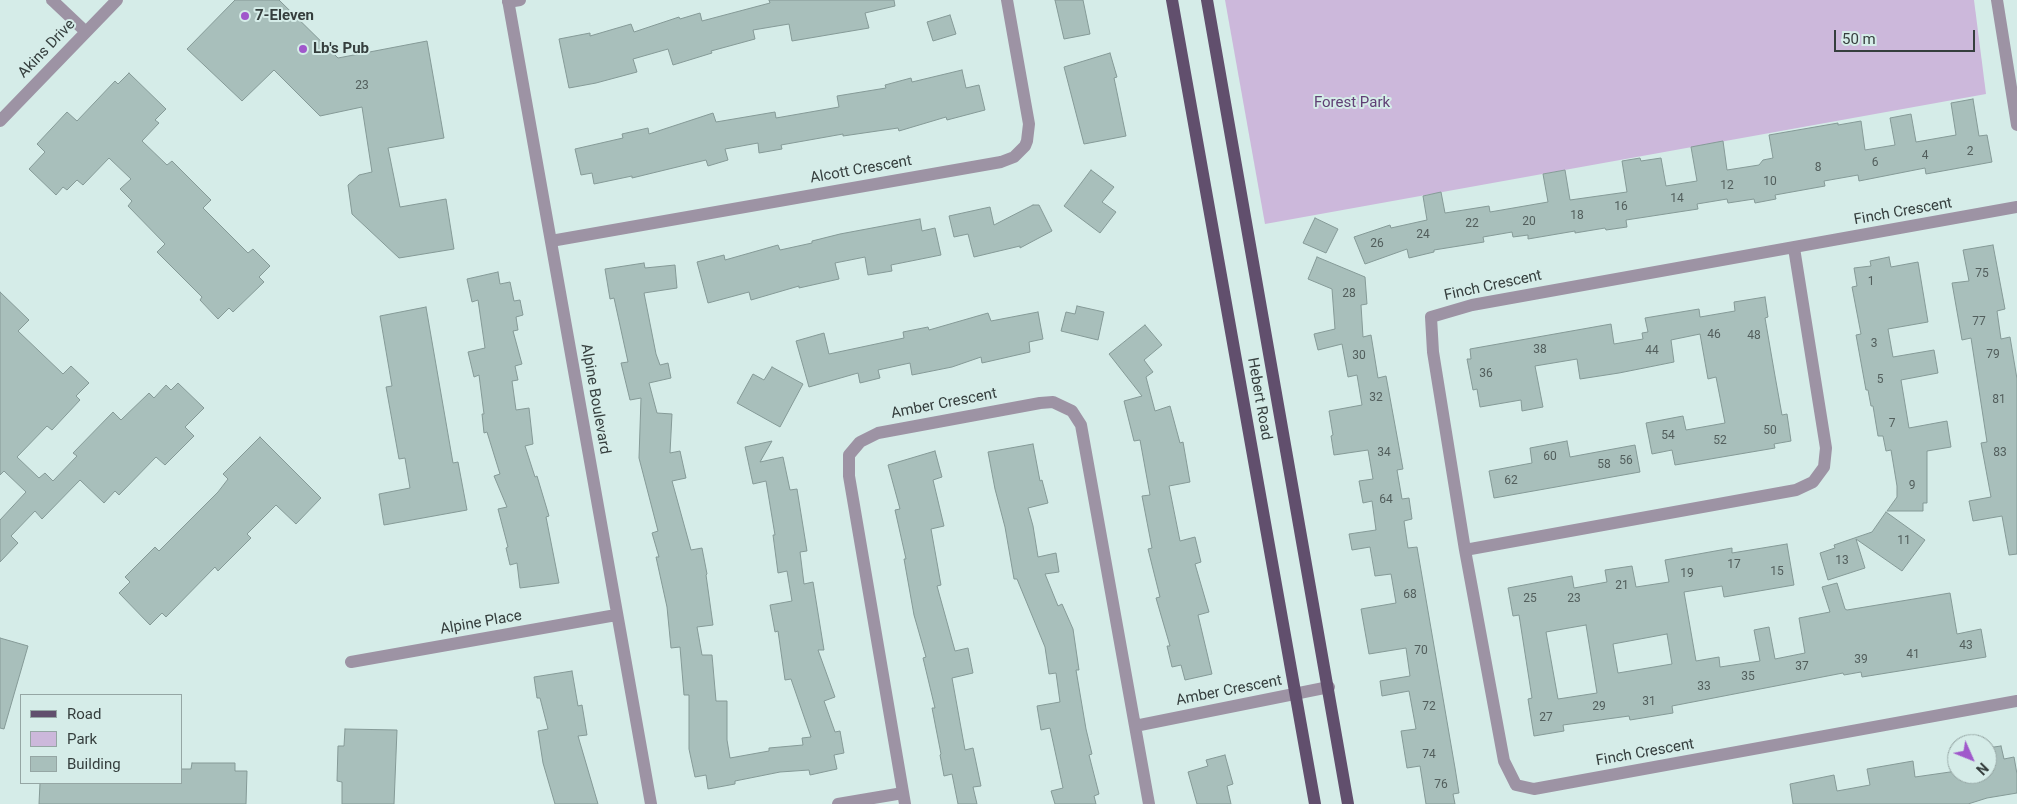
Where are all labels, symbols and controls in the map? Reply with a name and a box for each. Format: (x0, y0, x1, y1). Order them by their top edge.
place label: 7-Eleven (255, 7, 314, 25)
marker: 7-Eleven (239, 10, 251, 22)
street label: Akins Drive (15, 16, 79, 82)
scale bar (1837, 20, 1978, 52)
text: 50 m (1842, 30, 1876, 48)
place label: Lb's Pub (313, 40, 369, 58)
marker: Lb's Pub (297, 43, 309, 55)
house number: 23 (355, 79, 369, 93)
park label: Forest Park (1314, 94, 1390, 112)
house number: 2 (1967, 145, 1973, 159)
house number: 4 (1922, 149, 1928, 163)
street label: Alcott Crescent (809, 152, 913, 188)
house number: 6 (1872, 156, 1878, 170)
house number: 8 (1815, 161, 1821, 175)
house number: 10 (1763, 175, 1777, 189)
house number: 12 (1720, 179, 1734, 193)
house number: 14 (1670, 192, 1684, 206)
street label: Finch Crescent (1852, 195, 1954, 229)
house number: 16 (1614, 200, 1628, 214)
house number: 18 (1570, 209, 1584, 223)
house number: 20 (1522, 215, 1536, 229)
house number: 22 (1465, 217, 1479, 231)
house number: 24 (1416, 228, 1430, 242)
house number: 26 (1370, 237, 1384, 251)
street label: Finch Crescent (1442, 267, 1544, 305)
house number: 75 (1975, 267, 1989, 281)
house number: 1 (1868, 275, 1874, 289)
house number: 28 (1342, 287, 1356, 301)
house number: 77 (1972, 315, 1986, 329)
house number: 46 (1707, 328, 1721, 342)
house number: 48 (1747, 329, 1761, 343)
house number: 3 (1871, 337, 1877, 351)
street label: Alpine Boulevard (576, 342, 614, 456)
house number: 38 (1533, 343, 1547, 357)
house number: 44 (1645, 344, 1659, 358)
house number: 79 (1986, 348, 2000, 362)
house number: 30 (1352, 349, 1366, 363)
street label: Hebert Road (1243, 356, 1275, 442)
house number: 36 (1479, 367, 1493, 381)
house number: 5 (1877, 373, 1883, 387)
street label: Amber Crescent (890, 385, 998, 423)
house number: 32 (1369, 391, 1383, 405)
house number: 81 (1992, 393, 2006, 407)
house number: 7 (1889, 417, 1895, 431)
house number: 50 (1763, 424, 1777, 438)
house number: 54 (1661, 429, 1675, 443)
house number: 52 (1713, 434, 1727, 448)
house number: 34 (1377, 446, 1391, 460)
house number: 83 (1993, 446, 2007, 460)
house number: 60 (1543, 450, 1557, 464)
house number: 56 (1619, 454, 1633, 468)
house number: 58 (1597, 458, 1611, 472)
house number: 62 (1504, 474, 1518, 488)
house number: 9 (1909, 479, 1915, 493)
house number: 64 (1379, 493, 1393, 507)
house number: 11 (1897, 534, 1911, 548)
house number: 13 (1835, 554, 1849, 568)
house number: 17 (1727, 558, 1741, 572)
house number: 15 (1770, 565, 1784, 579)
house number: 19 (1680, 567, 1694, 581)
house number: 21 (1615, 579, 1629, 593)
house number: 68 (1403, 588, 1417, 602)
house number: 25 (1523, 592, 1537, 606)
house number: 23 (1567, 592, 1581, 606)
street label: Alpine Place (439, 607, 523, 639)
house number: 43 (1959, 639, 1973, 653)
house number: 70 (1414, 644, 1428, 658)
house number: 41 (1906, 648, 1920, 662)
house number: 39 (1854, 653, 1868, 667)
house number: 37 (1795, 660, 1809, 674)
house number: 35 (1741, 670, 1755, 684)
street label: Amber Crescent (1175, 672, 1283, 710)
house number: 33 (1697, 680, 1711, 694)
legend (20, 694, 182, 784)
house number: 31 (1642, 695, 1656, 709)
house number: 72 (1422, 700, 1436, 714)
house number: 29 (1592, 700, 1606, 714)
text: Road (67, 705, 101, 723)
house number: 27 (1539, 711, 1553, 725)
text: Park (67, 730, 97, 748)
north arrow (1947, 734, 1997, 784)
street label: Finch Crescent (1594, 736, 1696, 770)
house number: 74 (1422, 748, 1436, 762)
text: Building (67, 755, 121, 773)
text: N (1973, 760, 1991, 778)
house number: 76 (1434, 778, 1448, 792)

